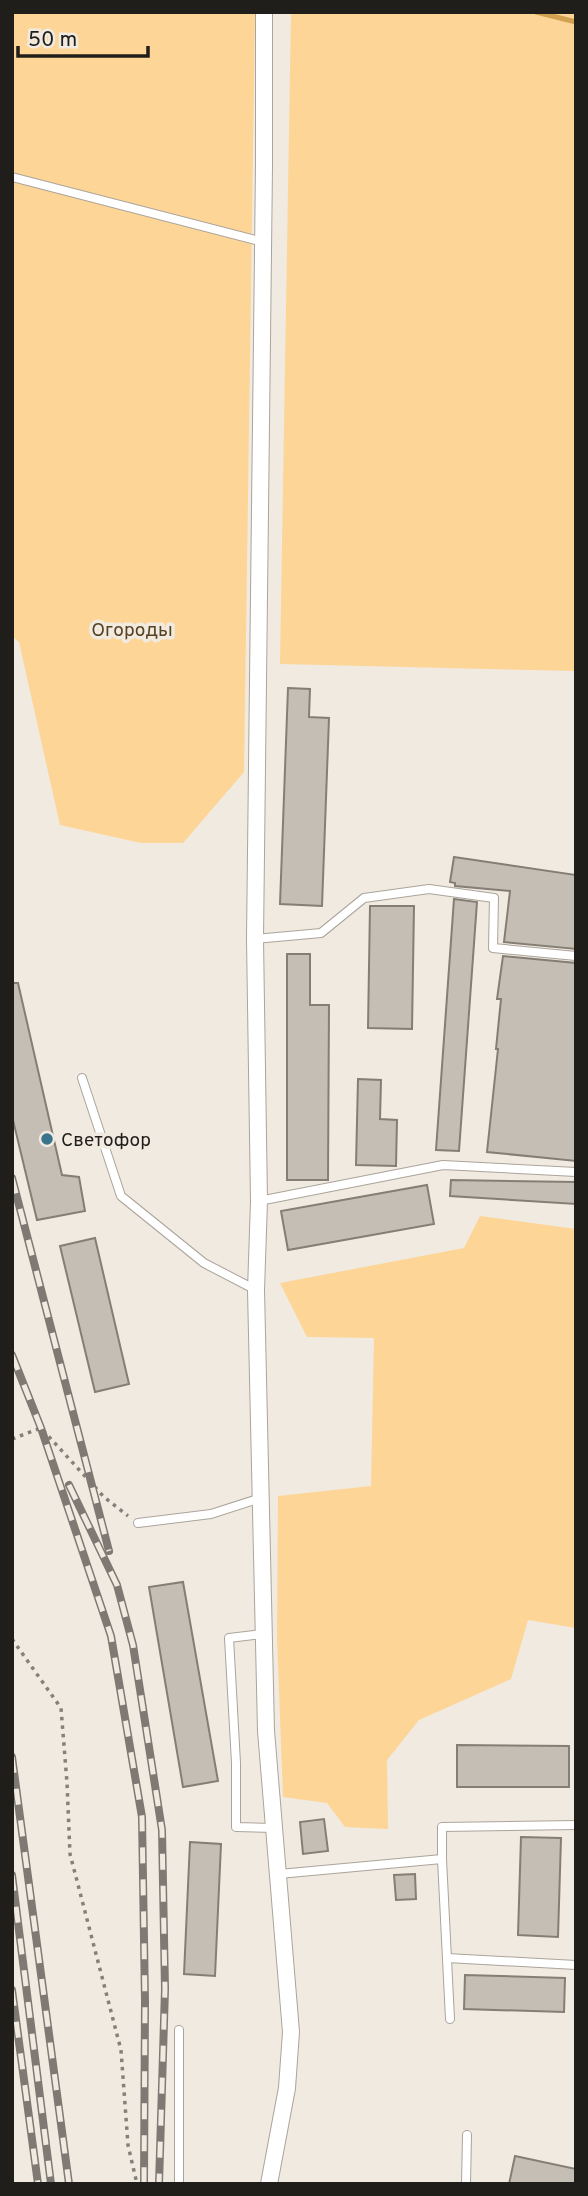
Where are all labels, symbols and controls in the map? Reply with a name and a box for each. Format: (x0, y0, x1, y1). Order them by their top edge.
scale bar (18, 14, 147, 58)
text: 50 m (28, 27, 77, 54)
park label: Огороды (91, 619, 173, 643)
place label: Светофор (61, 1129, 151, 1153)
marker: Светофор (39, 1131, 55, 1147)

